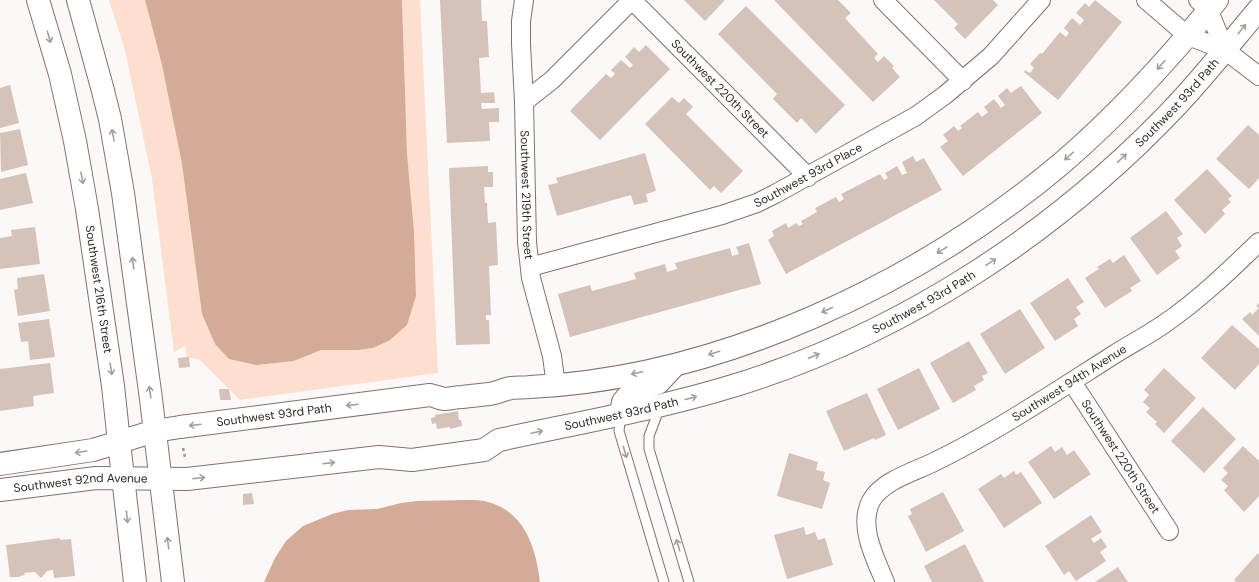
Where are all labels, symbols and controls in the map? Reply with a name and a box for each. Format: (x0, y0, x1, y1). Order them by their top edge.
one-way arrow (1238, 24, 1247, 35)
one-way arrow (46, 31, 53, 44)
street label: Southwest 220th Street (668, 36, 773, 142)
street label: Southwest 93rd Path (1132, 55, 1223, 151)
one-way arrow (1157, 60, 1166, 70)
one-way arrow (109, 129, 117, 142)
street label: Southwest 219th Street (517, 130, 537, 260)
street label: Southwest 93rd Place (751, 139, 865, 211)
one-way arrow (1064, 152, 1074, 161)
one-way arrow (1117, 153, 1127, 163)
one-way arrow (78, 171, 86, 184)
street label: Southwest 216th Street (81, 224, 116, 355)
one-way arrow (936, 246, 948, 254)
one-way arrow (129, 257, 137, 270)
one-way arrow (985, 258, 996, 266)
street label: Southwest 93rd Path (870, 267, 979, 338)
one-way arrow (821, 307, 833, 314)
street label: Southwest 94th Avenue (1009, 341, 1130, 425)
one-way arrow (708, 350, 721, 357)
one-way arrow (808, 352, 820, 359)
one-way arrow (107, 362, 115, 375)
one-way arrow (631, 370, 644, 378)
one-way arrow (146, 386, 154, 399)
street label: Southwest 93rd Path (563, 393, 680, 434)
one-way arrow (685, 393, 698, 401)
street label: Southwest 220th Street (1078, 397, 1164, 517)
street label: Southwest 93rd Path (215, 400, 333, 430)
one-way arrow (346, 401, 359, 409)
one-way arrow (189, 421, 202, 429)
one-way arrow (530, 428, 543, 436)
one-way arrow (622, 446, 629, 459)
one-way arrow (75, 448, 88, 456)
one-way arrow (322, 459, 335, 467)
street label: Southwest 92nd Avenue (13, 470, 148, 496)
one-way arrow (192, 474, 205, 482)
one-way arrow (123, 510, 131, 523)
one-way arrow (164, 537, 172, 550)
one-way arrow (674, 538, 681, 551)

